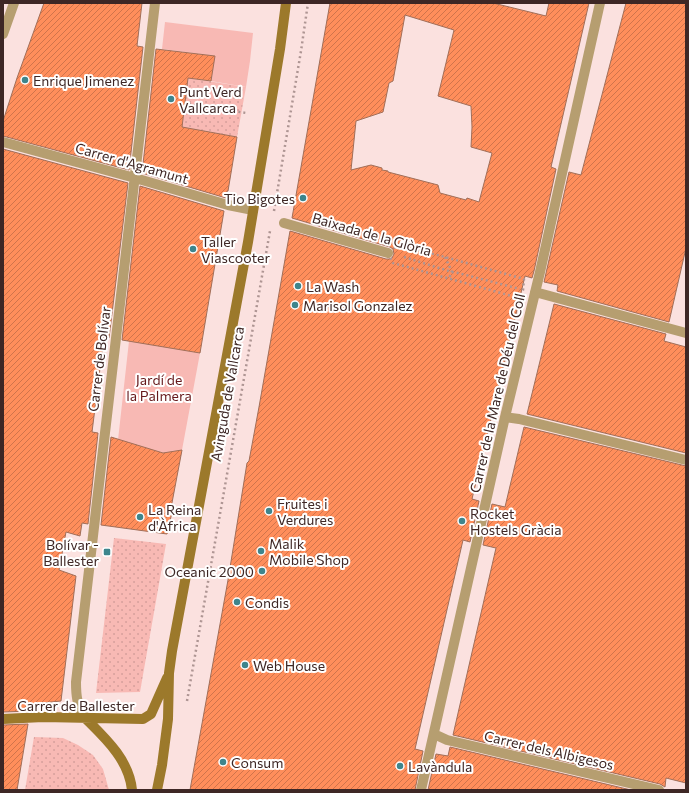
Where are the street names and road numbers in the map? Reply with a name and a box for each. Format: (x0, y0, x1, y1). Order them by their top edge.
street label: Carrer d'Agramunt (73, 139, 191, 187)
street label: Baixada de la Glòria (310, 209, 434, 259)
street label: Carrer de la Mare de Déu del Coll (466, 292, 528, 494)
street label: Carrer de Bolívar (84, 305, 114, 413)
street label: Avinguda de Vallcarca (207, 325, 247, 463)
street label: Carrer de Ballester (17, 697, 135, 714)
street label: Carrer dels Albigesos (483, 727, 615, 773)

